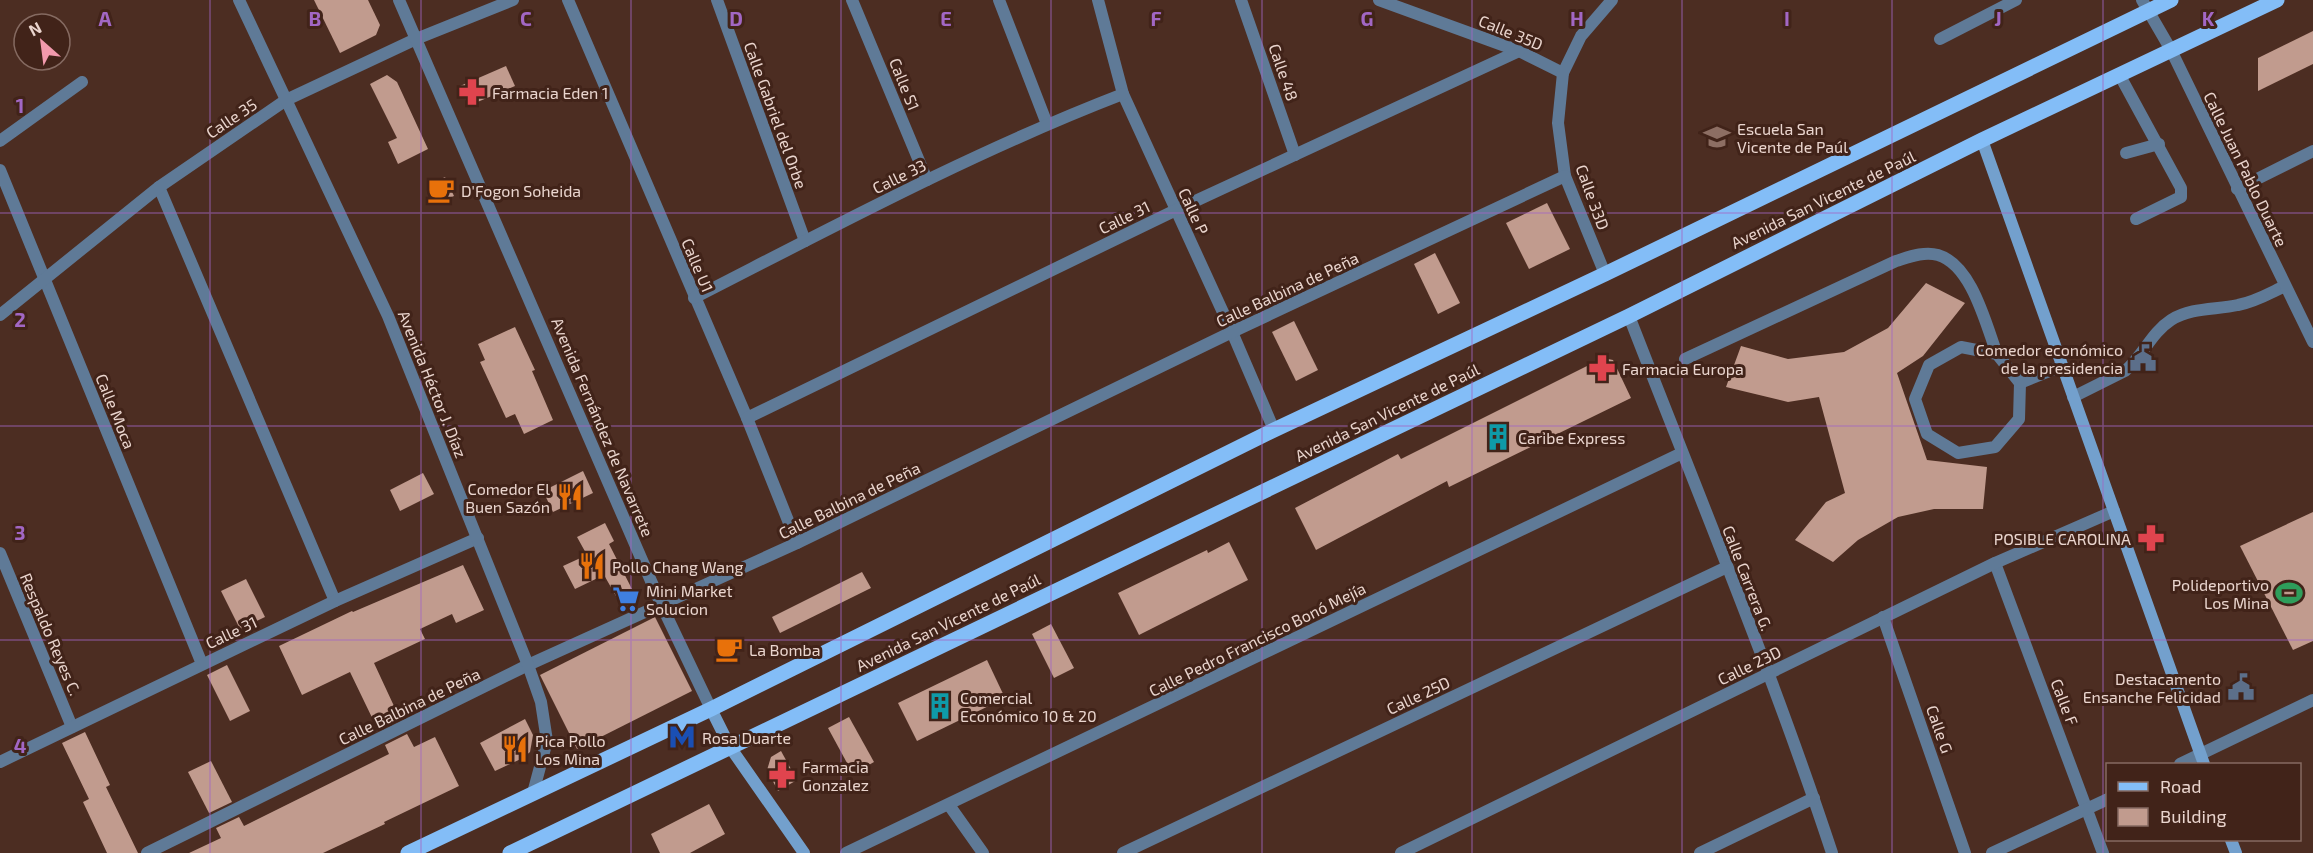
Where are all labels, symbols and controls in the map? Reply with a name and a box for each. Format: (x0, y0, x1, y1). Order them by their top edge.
text: A (98, 6, 112, 30)
text: B (309, 6, 321, 30)
text: C (520, 6, 532, 30)
text: D (729, 6, 743, 30)
text: E (940, 6, 952, 30)
text: F (1150, 6, 1162, 30)
text: G (1361, 6, 1373, 30)
text: H (1570, 6, 1584, 30)
text: I (1784, 6, 1790, 30)
text: J (1994, 6, 2002, 30)
text: K (2202, 6, 2215, 30)
street label: Calle 35D (1476, 11, 1546, 53)
north arrow (12, 12, 72, 72)
text: N (25, 17, 44, 39)
street label: Calle Gabriel del Orbe (741, 39, 811, 191)
street label: Calle 48 (1265, 41, 1303, 103)
street label: Calle S1 (886, 55, 924, 113)
pharmacy icon: Farmacia Eden 1 (457, 77, 487, 107)
place label: Farmacia Eden 1 (492, 83, 608, 102)
street label: Calle Juan Pablo Duarte (2200, 89, 2292, 249)
text: 1 (16, 93, 24, 117)
street label: Calle 35 (202, 94, 260, 142)
place label: Escuela San Vicente de Paúl (1737, 119, 1848, 156)
school or university icon: Escuela San Vicente de Paúl (1702, 122, 1732, 152)
street label: Avenida San Vicente de Paúl (1728, 146, 1918, 252)
street label: Calle 33 (869, 155, 929, 197)
street label: Calle 33D (1572, 162, 1614, 232)
cafe icon: D'Fogon Soheida (426, 175, 456, 205)
place label: D'Fogon Soheida (461, 181, 581, 200)
street label: Calle P (1175, 185, 1213, 237)
street label: Calle 31 (1095, 196, 1153, 238)
street label: Calle U1 (678, 235, 718, 295)
street label: Calle Balbina de Peña (1213, 248, 1361, 330)
text: 2 (14, 307, 26, 331)
street label: Avenida Héctor J. Díaz (395, 308, 471, 460)
street label: Avenida Fernández de Navarrete (548, 315, 658, 539)
place label: Comedor económico de la presidencia (1976, 340, 2123, 377)
public building icon: Comedor económico de la presidencia (2128, 343, 2158, 373)
pharmacy icon: Farmacia Europa (1587, 353, 1617, 383)
street label: Avenida San Vicente de Paúl (1292, 359, 1482, 465)
place label: Farmacia Europa (1622, 359, 1744, 378)
street label: Calle Moca (92, 371, 140, 451)
building icon: Caribe Express (1483, 422, 1513, 452)
place label: Caribe Express (1518, 428, 1625, 447)
street label: Calle Balbina de Peña (775, 457, 923, 543)
place label: Comedor El Buen Sazón (465, 479, 550, 516)
restaurant icon: Comedor El Buen Sazón (555, 482, 585, 512)
text: 3 (14, 520, 26, 544)
street label: Calle Carrera G. (1719, 523, 1777, 633)
pharmacy icon: POSIBLE CAROLINA (2136, 523, 2166, 553)
place label: POSIBLE CAROLINA (1994, 529, 2131, 548)
restaurant icon: Pollo Chang Wang (577, 551, 607, 581)
place label: Pollo Chang Wang (612, 557, 743, 576)
street label: Avenida San Vicente de Paúl (853, 569, 1043, 675)
street label: Respaldo Reyes C. (17, 570, 85, 698)
place label: Polideportivo Los Mina (2172, 575, 2269, 612)
street label: Calle Pedro Francisco Bonó Mejía (1145, 578, 1369, 701)
sports icon: Polideportivo Los Mina (2274, 578, 2304, 608)
place label: Mini Market Solucion (646, 581, 733, 618)
supermarket icon: Mini Market Solucion (611, 584, 641, 614)
street label: Calle 31 (202, 612, 260, 652)
cafe icon: La Bomba (714, 634, 744, 664)
place label: La Bomba (749, 640, 821, 659)
street label: Calle 23D (1714, 642, 1784, 688)
street label: Calle Balbina de Peña (335, 663, 483, 749)
place label: Destacamento Ensanche Felicidad (2083, 669, 2221, 706)
street label: Calle 25D (1383, 672, 1453, 718)
public building icon: Destacamento Ensanche Felicidad (2226, 672, 2256, 702)
street label: Calle F (2047, 676, 2083, 728)
place label: Comercial Económico 10 & 20 (960, 688, 1097, 725)
building icon: Comercial Económico 10 & 20 (925, 691, 955, 721)
street label: Calle G (1923, 702, 1957, 756)
metro station icon: Rosa Duarte (667, 722, 697, 752)
place label: Rosa Duarte (702, 728, 791, 747)
place label: Pica Pollo Los Mina (535, 731, 606, 768)
text: 4 (14, 733, 27, 757)
restaurant icon: Pica Pollo Los Mina (500, 734, 530, 764)
place label: Farmacia Gonzalez (802, 757, 869, 794)
pharmacy icon: Farmacia Gonzalez (767, 760, 797, 790)
legend (2106, 763, 2301, 841)
text: Road (2160, 775, 2201, 797)
text: Building (2160, 805, 2227, 827)

